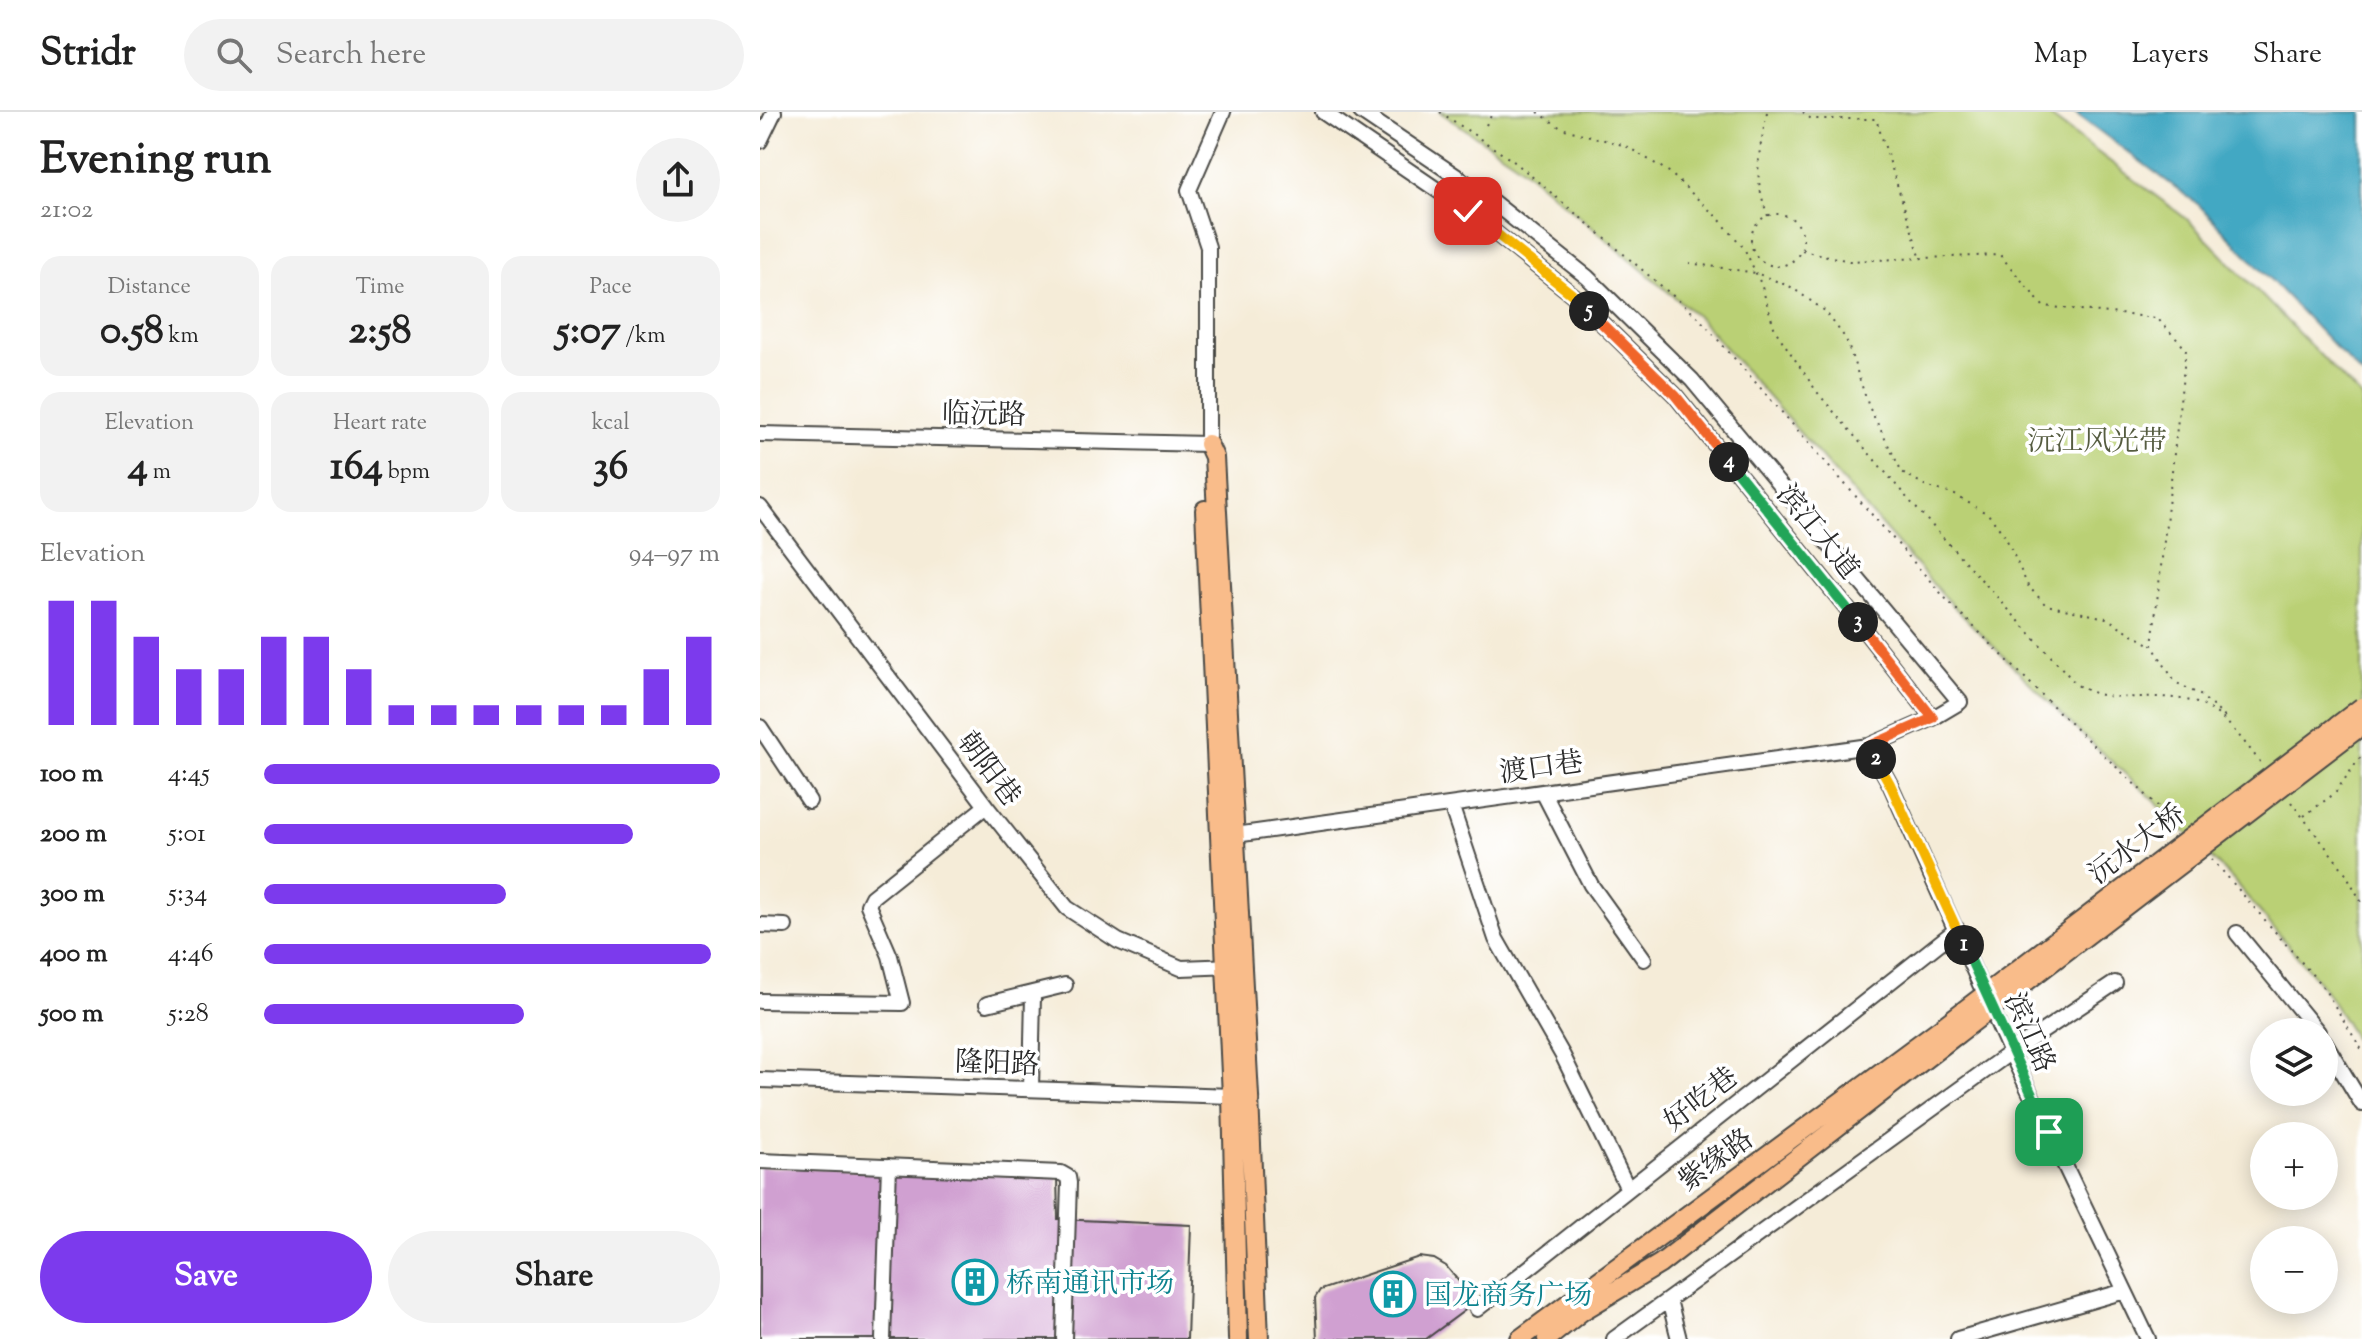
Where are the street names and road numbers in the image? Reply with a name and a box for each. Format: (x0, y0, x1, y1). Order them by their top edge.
street label: 临沅路 (942, 395, 1026, 437)
street label: 滨江大道 (1766, 477, 1867, 589)
street label: 朝阳巷 (946, 724, 1029, 815)
street label: 渡口巷 (1497, 743, 1586, 795)
street label: 沅水大桥 (2081, 796, 2195, 895)
street label: 滨江路 (1993, 987, 2064, 1080)
street label: 隆阳路 (954, 1044, 1040, 1086)
street label: 好吃巷 (1656, 1059, 1747, 1142)
street label: 紫缘路 (1671, 1121, 1763, 1202)

